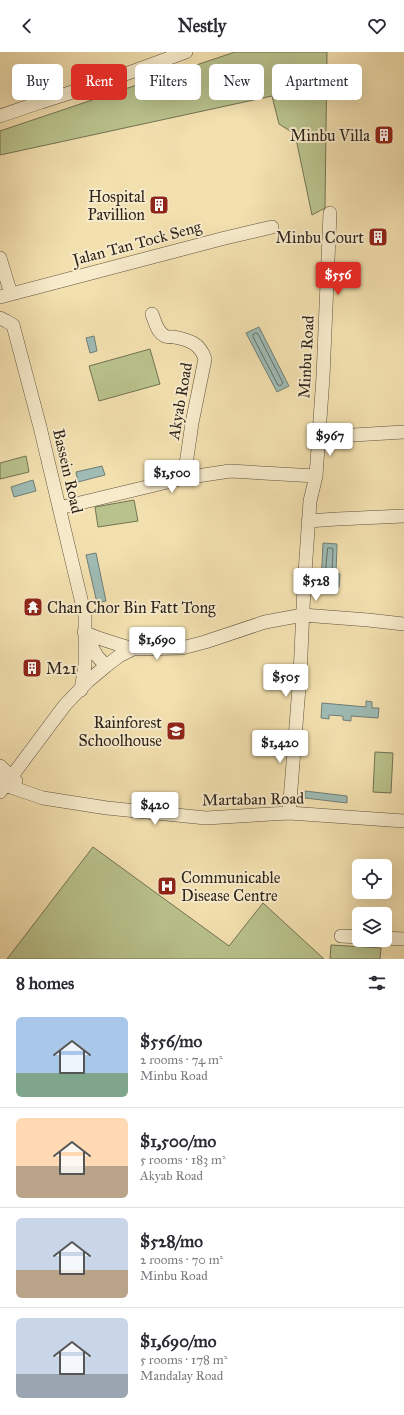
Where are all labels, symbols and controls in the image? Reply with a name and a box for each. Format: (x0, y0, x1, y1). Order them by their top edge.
icon: back (16, 15, 38, 37)
text: Nestly (178, 15, 226, 37)
icon: heart (366, 15, 388, 37)
chip: Buy (12, 64, 63, 100)
chip: Rent (71, 64, 127, 100)
chip: Filters (135, 64, 201, 100)
chip: New (209, 64, 264, 100)
chip: Apartment (272, 64, 362, 100)
building icon: Minbu Villa (373, 124, 395, 146)
place label: Minbu Villa (290, 126, 370, 145)
place label: Hospital Pavillion (88, 187, 146, 224)
building icon: Hospital Pavillion (148, 194, 170, 216)
street label: Jalan Tan Tock Seng (69, 217, 204, 271)
building icon: Minbu Court (367, 226, 389, 248)
place label: Minbu Court (276, 228, 364, 247)
pin: $556 (314, 262, 362, 296)
text: $556 (325, 267, 351, 283)
street label: Minbu Road (294, 315, 318, 399)
street label: Akyab Road (164, 361, 196, 442)
pin: $967 (306, 423, 354, 457)
street label: Bassein Road (49, 427, 87, 515)
text: $967 (316, 428, 344, 444)
pin: $1,500 (139, 460, 205, 494)
text: $1,500 (153, 465, 191, 481)
pin: $528 (292, 568, 340, 602)
text: $528 (302, 573, 330, 589)
temple icon: Chan Chor Bin Fatt Tong (22, 596, 44, 618)
place label: Chan Chor Bin Fatt Tong (47, 598, 216, 618)
pin: $1,690 (124, 627, 190, 661)
text: $1,690 (138, 632, 176, 648)
building icon: M21 (21, 657, 43, 679)
place label: M21 (46, 659, 77, 678)
pin: $505 (262, 664, 310, 698)
text: $505 (272, 669, 300, 685)
place label: Rainforest Schoolhouse (79, 713, 162, 750)
school or university icon: Rainforest Schoolhouse (165, 720, 187, 742)
pin: $1,420 (247, 730, 313, 764)
text: $1,420 (261, 735, 299, 751)
street label: Martaban Road (202, 789, 304, 809)
pin: $420 (131, 792, 179, 826)
text: $420 (140, 797, 170, 813)
map controls (352, 859, 392, 947)
button: locate (352, 859, 392, 899)
place label: Communicable Disease Centre (181, 868, 281, 905)
hospital icon: Communicable Disease Centre (156, 875, 178, 897)
button: layers (352, 907, 392, 947)
icon: filters (366, 972, 388, 994)
text: 8 homes (16, 973, 74, 994)
text: $556/mo (140, 1031, 202, 1052)
icon: home (48, 1033, 96, 1081)
text: 2 rooms · 74 m² (140, 1052, 223, 1068)
text: Minbu Road (140, 1068, 208, 1084)
text: $1,500/mo (140, 1131, 216, 1152)
icon: home (48, 1134, 96, 1182)
text: 5 rooms · 183 m² (140, 1152, 226, 1168)
text: Akyab Road (140, 1168, 203, 1184)
text: $528/mo (140, 1231, 203, 1252)
icon: home (48, 1234, 96, 1282)
text: 2 rooms · 70 m² (140, 1252, 223, 1268)
text: Minbu Road (140, 1268, 208, 1284)
text: $1,690/mo (140, 1331, 217, 1352)
icon: home (48, 1334, 96, 1382)
text: 5 rooms · 178 m² (140, 1352, 228, 1368)
text: Mandalay Road (140, 1368, 223, 1384)

